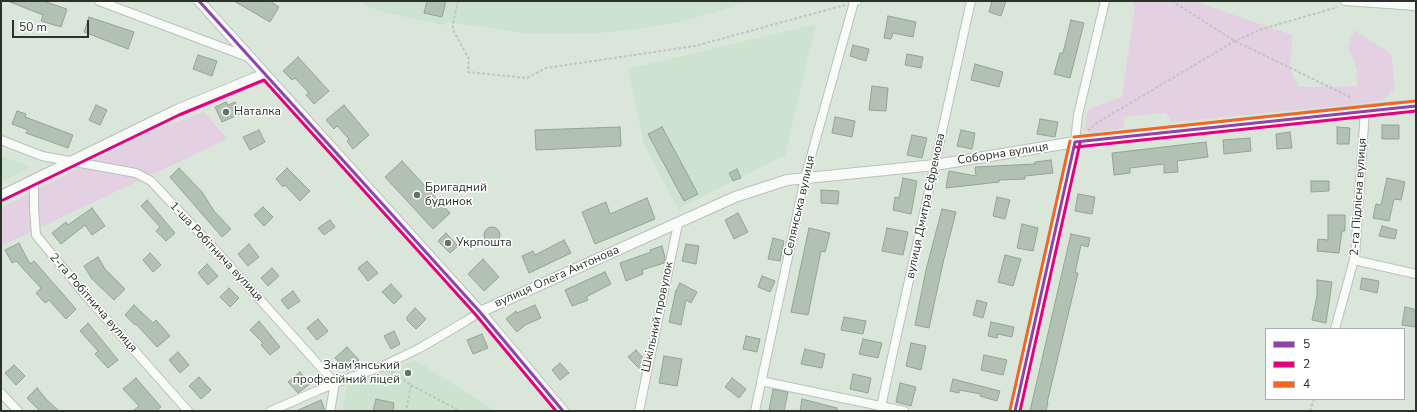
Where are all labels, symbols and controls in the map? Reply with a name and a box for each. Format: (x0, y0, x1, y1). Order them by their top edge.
scale bar (14, 12, 91, 38)
text: 50 m (19, 19, 47, 35)
place label: Наталка (234, 105, 281, 119)
marker: Наталка (221, 107, 231, 117)
street label: вулиця Дмитра Єфремова (904, 132, 948, 280)
street label: 2-га Підлісна вулиця (1348, 138, 1370, 256)
street label: Соборна вулиця (956, 140, 1050, 168)
street label: Селянська вулиця (781, 154, 819, 258)
place label: Бригадний будинок (425, 181, 487, 209)
marker: Бригадний будинок (412, 190, 422, 200)
street label: 1-ша Робітнича вулиця (166, 199, 266, 305)
place label: Укрпошта (456, 236, 512, 250)
marker: Укрпошта (443, 238, 453, 248)
street label: вулиця Олега Антонова (492, 243, 622, 311)
street label: 2-га Робітнича вулиця (46, 251, 140, 355)
street label: Шкільний провулок (639, 260, 677, 374)
legend (1265, 328, 1405, 400)
text: 5 (1303, 336, 1310, 352)
text: 2 (1303, 356, 1310, 372)
place label: Знам'янський професійний ліцей (293, 359, 400, 387)
marker: Знам'янський професійний ліцей (403, 368, 413, 378)
text: 4 (1303, 376, 1310, 392)

